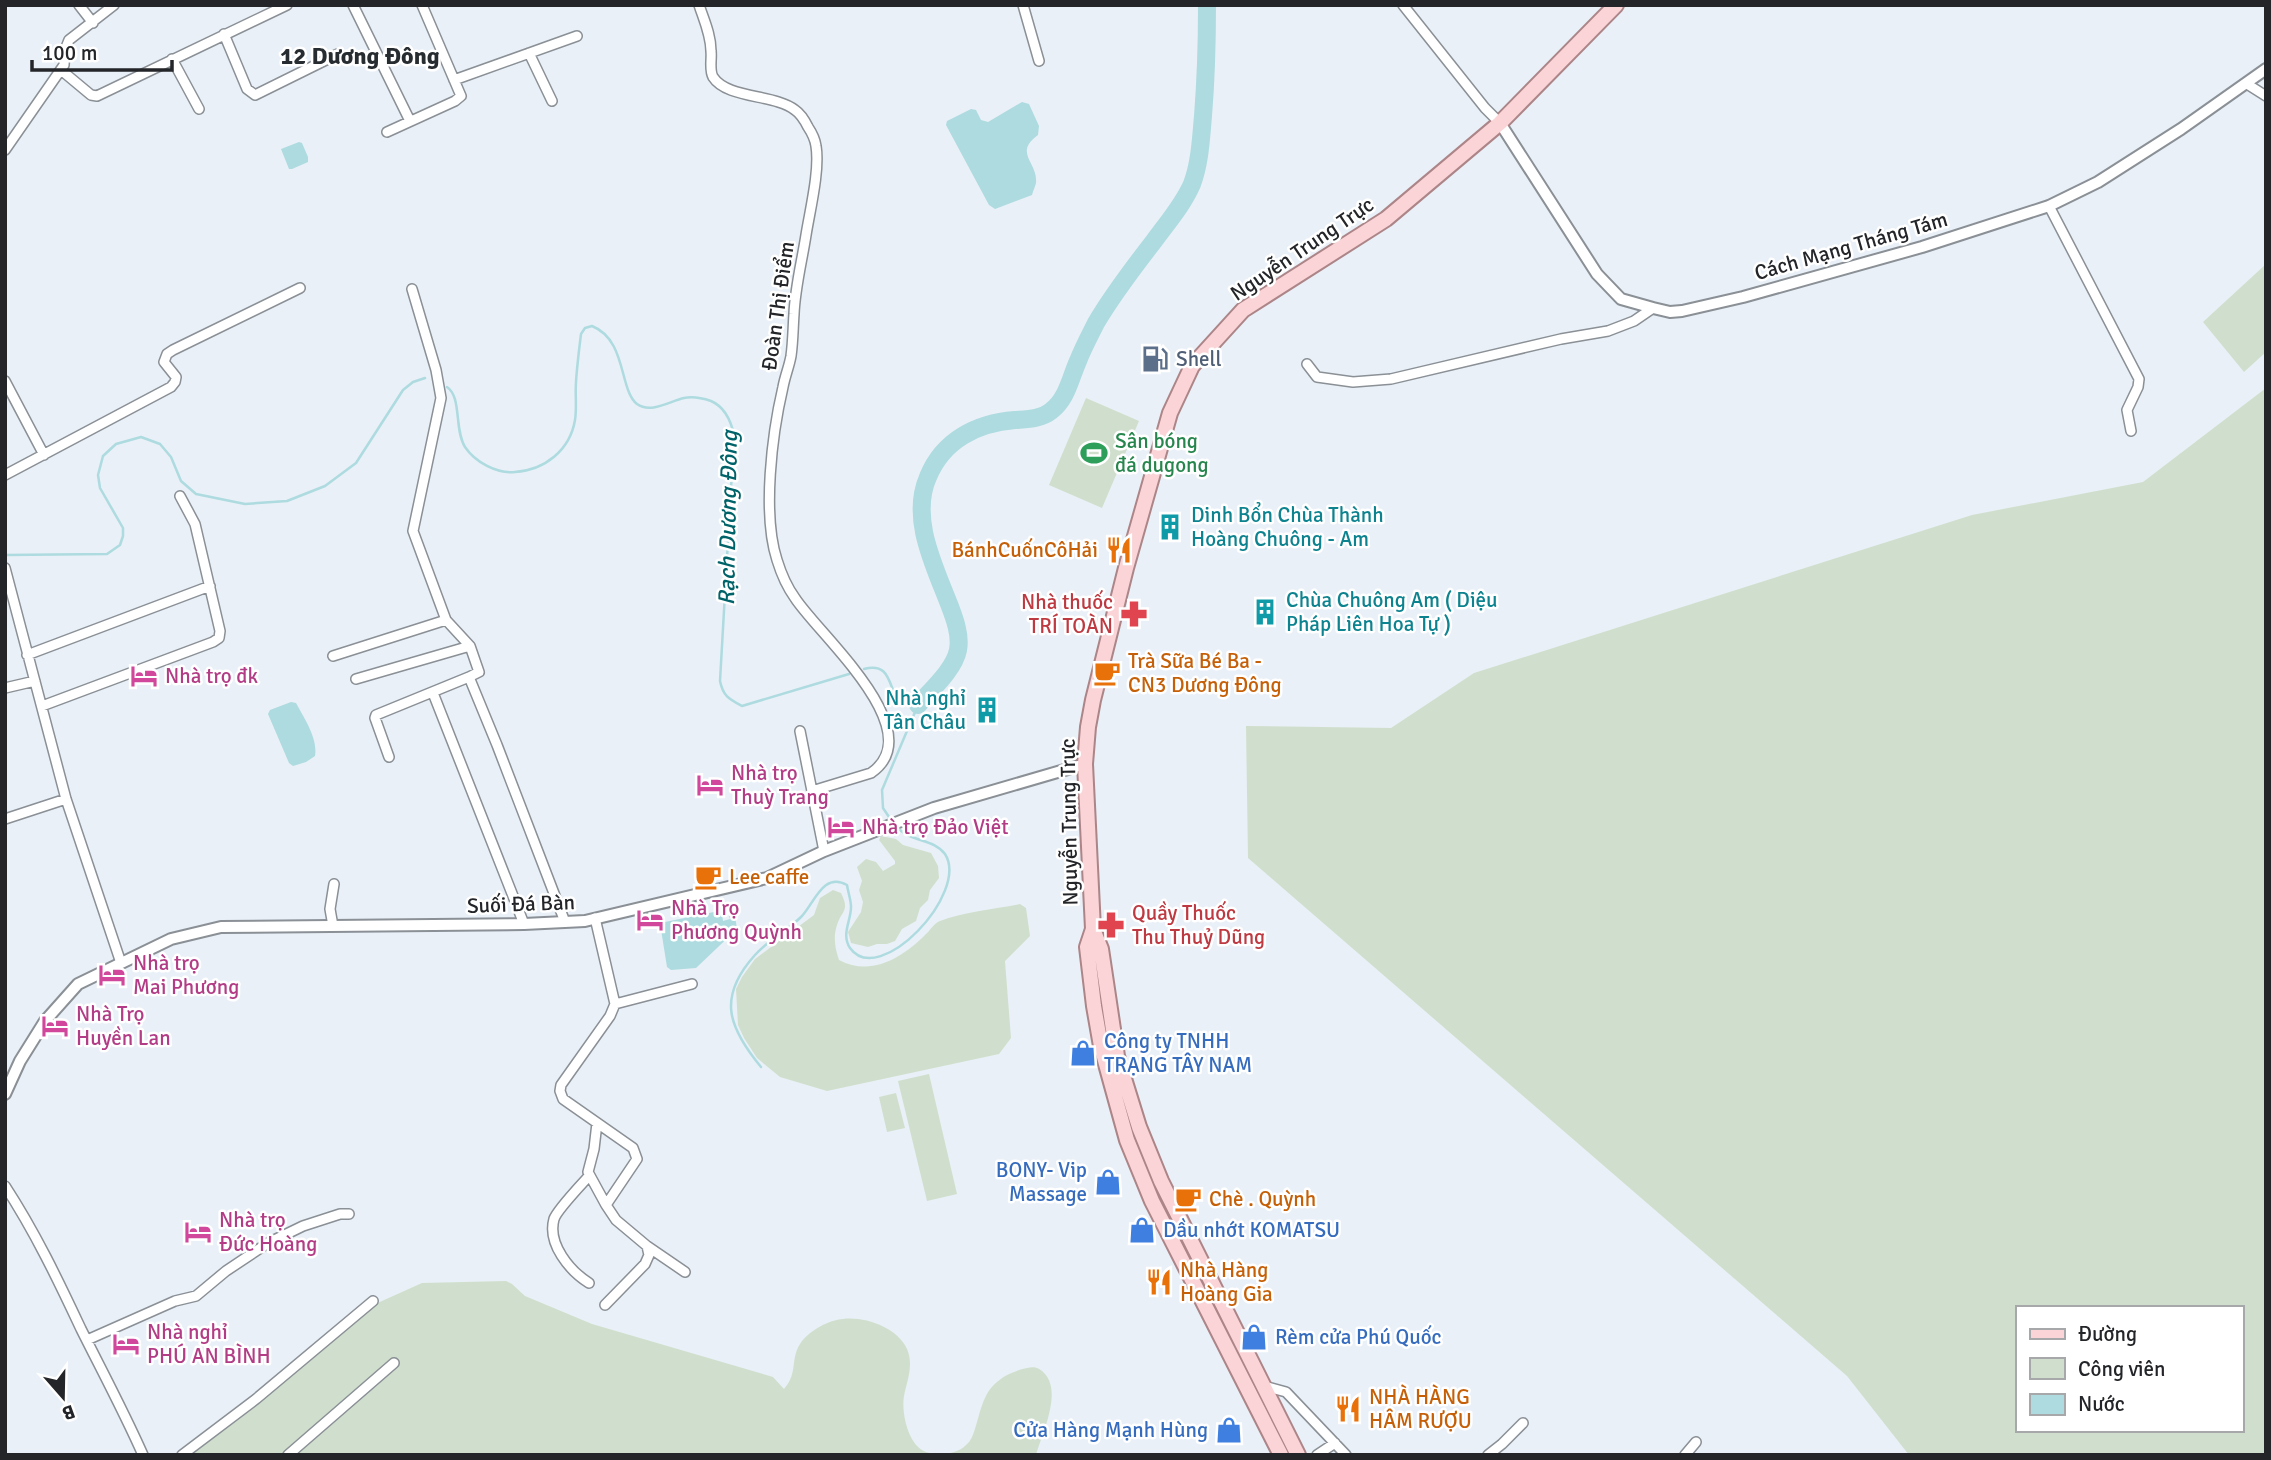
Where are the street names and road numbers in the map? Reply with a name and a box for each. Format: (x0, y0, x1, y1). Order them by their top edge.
street label: Nguyễn Trung Trực (1225, 191, 1379, 307)
street label: Cách Mạng Tháng Tám (1751, 206, 1951, 286)
street label: Đoàn Thị Điểm (755, 239, 800, 372)
street label: Nguyễn Trung Trực (1055, 738, 1083, 906)
street label: Suối Đá Bàn (467, 889, 575, 919)

